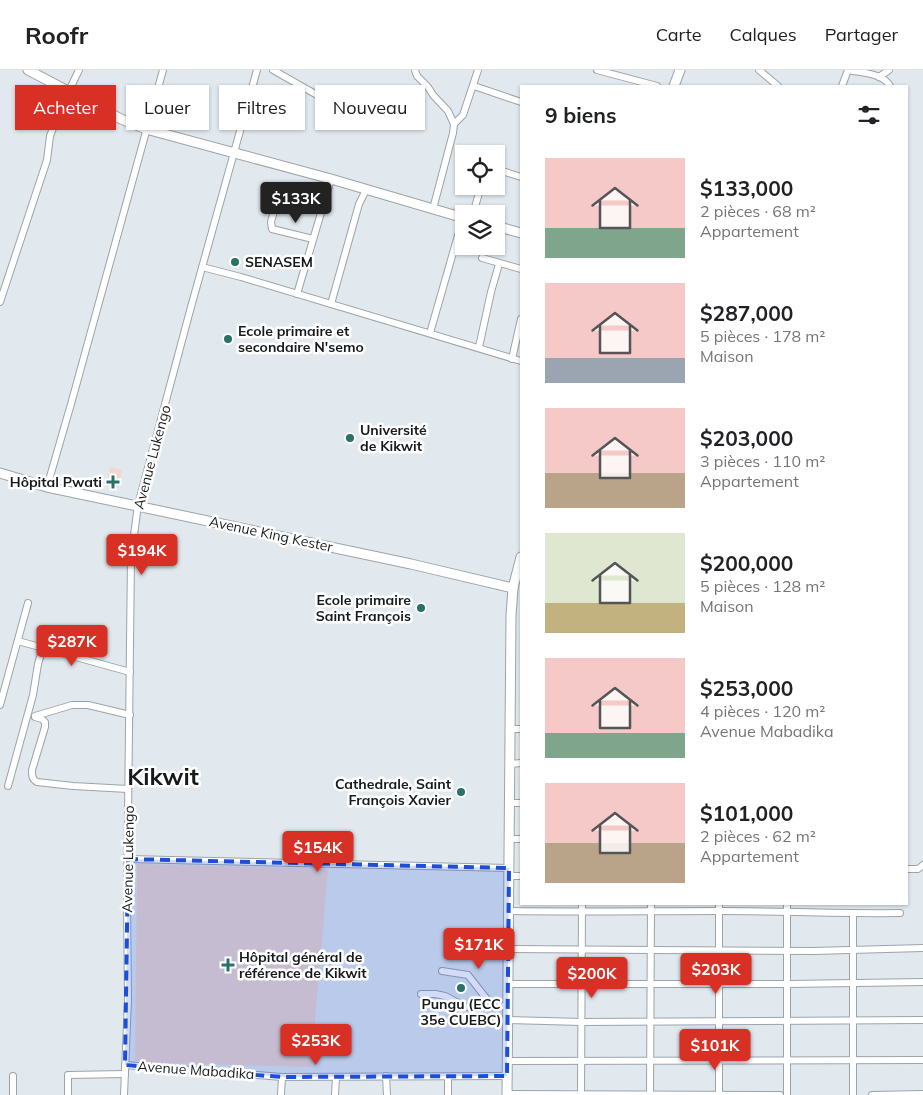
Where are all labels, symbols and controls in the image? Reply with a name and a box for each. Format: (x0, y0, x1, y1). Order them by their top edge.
text: Roofr (25, 20, 88, 50)
text: Carte (656, 23, 702, 46)
text: Calques (730, 23, 797, 46)
text: Partager (825, 23, 898, 46)
chip: Acheter (15, 85, 116, 130)
chip: Louer (126, 85, 209, 130)
chip: Filtres (219, 85, 305, 130)
chip: Nouveau (315, 85, 425, 130)
icon: filters (855, 101, 883, 129)
text: 9 biens (545, 102, 617, 128)
map controls (455, 145, 505, 255)
button: locate (455, 145, 505, 195)
text: $133,000 (700, 175, 793, 201)
icon: home (585, 178, 645, 238)
pin: $133K (261, 182, 331, 224)
text: $133K (271, 188, 321, 208)
text: 2 pièces · 68 m² (700, 201, 816, 221)
button: layers (455, 205, 505, 255)
text: Appartement (700, 221, 799, 241)
place label: SENASEM (245, 253, 313, 271)
marker: SENASEM (229, 256, 241, 268)
text: $287,000 (700, 300, 793, 326)
icon: home (585, 303, 645, 363)
place label: Ecole primaire et secondaire N'semo (238, 322, 364, 356)
text: 5 pièces · 178 m² (700, 326, 825, 346)
marker: Ecole primaire et secondaire N'semo (222, 333, 234, 345)
text: Maison (700, 346, 754, 366)
street label: Avenue Lukengo (129, 403, 175, 511)
place label: Université de Kikwit (360, 421, 427, 455)
text: $203,000 (700, 425, 793, 451)
icon: home (585, 428, 645, 488)
marker: Université de Kikwit (344, 432, 356, 444)
text: 3 pièces · 110 m² (700, 451, 825, 471)
text: Appartement (700, 471, 799, 491)
place label: Hôpital Pwati (10, 473, 102, 491)
marker: Hôpital Pwati (106, 475, 120, 489)
street label: Avenue King Kester (208, 512, 335, 556)
pin: $194K (107, 534, 177, 576)
text: $194K (117, 540, 167, 560)
text: $200,000 (700, 550, 793, 576)
icon: home (585, 553, 645, 613)
text: 5 pièces · 128 m² (700, 576, 825, 596)
place label: Ecole primaire Saint François (316, 591, 411, 625)
text: Maison (700, 596, 754, 616)
marker: Ecole primaire Saint François (415, 602, 427, 614)
pin: $287K (37, 624, 107, 667)
text: $287K (47, 631, 97, 651)
text: $253,000 (700, 675, 793, 701)
icon: home (585, 678, 645, 738)
text: 4 pièces · 120 m² (700, 701, 825, 721)
text: Avenue Mabadika (700, 721, 834, 741)
district label: Kikwit (127, 761, 199, 791)
place label: Cathedrale, Saint François Xavier (335, 775, 452, 809)
marker: Cathedrale, Saint François Xavier (455, 786, 467, 798)
text: $101,000 (700, 800, 793, 826)
icon: home (585, 803, 645, 863)
street label: Avenue Lukengo (118, 805, 138, 913)
text: 2 pièces · 62 m² (700, 826, 816, 846)
pin: $154K (283, 830, 353, 873)
text: $154K (293, 837, 343, 857)
text: Appartement (700, 846, 799, 866)
pin: $171K (444, 928, 514, 970)
text: $171K (454, 934, 504, 954)
place label: Hôpital général de référence de Kikwit (239, 948, 367, 982)
pin: $203K (681, 952, 751, 995)
pin: $200K (557, 956, 627, 999)
marker: Hôpital général de référence de Kikwit (221, 958, 235, 972)
text: $203K (691, 959, 741, 979)
text: $200K (567, 963, 617, 983)
marker: Pungu (ECC 35e CUEBC) (455, 982, 467, 994)
place label: Pungu (ECC 35e CUEBC) (421, 995, 501, 1029)
pin: $253K (281, 1024, 351, 1066)
pin: $101K (680, 1028, 750, 1071)
text: $253K (291, 1030, 341, 1050)
text: $101K (690, 1035, 740, 1055)
street label: Avenue Mabadika (137, 1057, 255, 1083)

